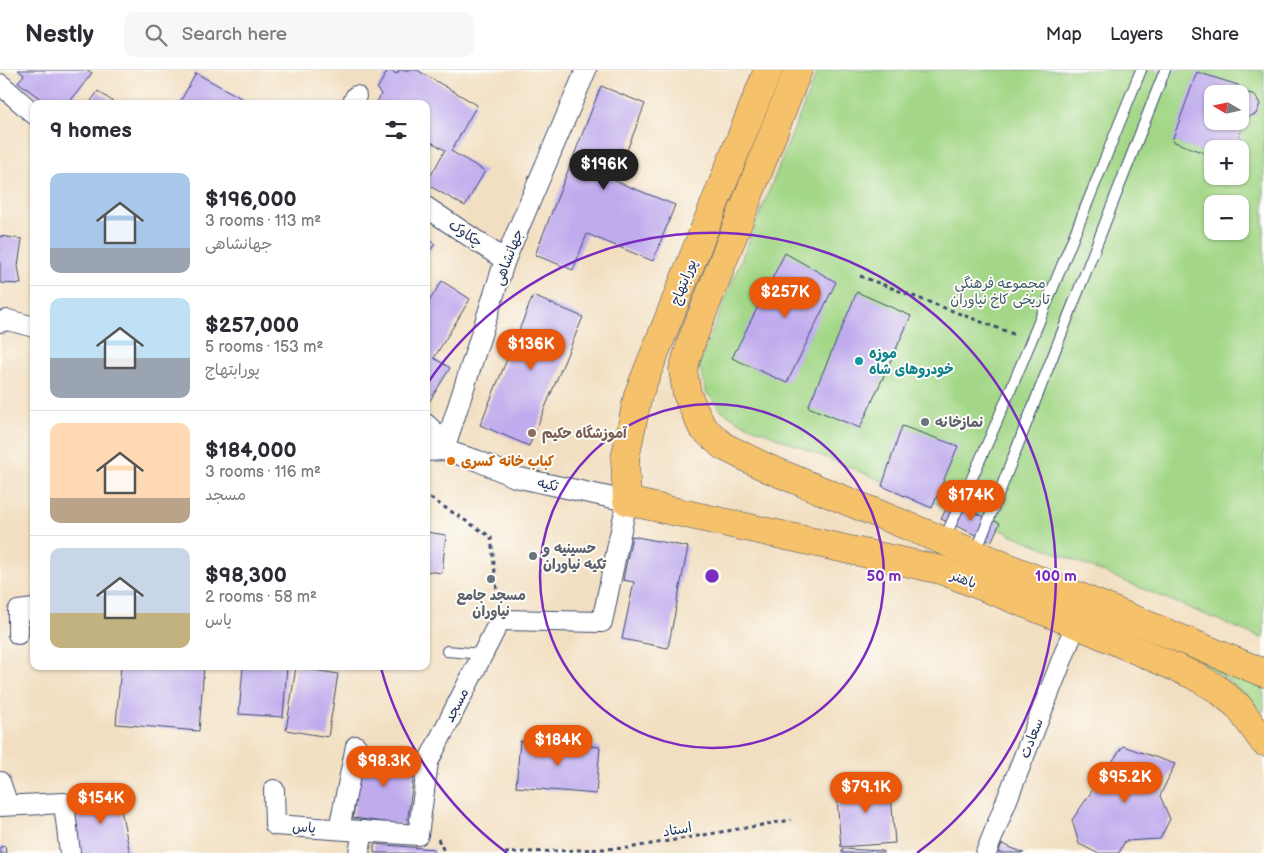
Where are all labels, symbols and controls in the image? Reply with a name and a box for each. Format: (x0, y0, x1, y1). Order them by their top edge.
search box (124, 12, 474, 57)
text: Nestly (25, 20, 94, 49)
icon: search (142, 21, 170, 49)
text: Search here (182, 23, 287, 46)
text: Map (1046, 24, 1082, 45)
text: Layers (1110, 24, 1163, 45)
text: Share (1191, 24, 1239, 45)
north arrow (1204, 85, 1249, 130)
map controls (1204, 85, 1249, 240)
icon: filters (382, 116, 410, 144)
text: 9 homes (50, 118, 132, 143)
button: + (1204, 140, 1249, 185)
pin: $196K (569, 148, 639, 191)
text: $196K (580, 155, 628, 174)
text: $196,000 (205, 187, 297, 212)
icon: home (90, 193, 150, 253)
button: − (1204, 195, 1249, 240)
text: 3 rooms · 113 m² (205, 212, 321, 231)
street label: چکاوک (445, 216, 486, 252)
street label: جهانشاهی (490, 227, 527, 288)
text: جهانشاهی (205, 235, 273, 254)
street label: پورابتهاج (667, 257, 701, 308)
park label: مجموعه فرهنگی تاریخی کاخ نیاوران (950, 275, 1051, 309)
pin: $257K (750, 276, 820, 319)
text: $257K (760, 283, 810, 302)
text: $257,000 (205, 313, 299, 338)
icon: home (90, 318, 150, 378)
pin: $136K (496, 328, 566, 371)
text: $136K (507, 335, 555, 354)
text: 5 rooms · 153 m² (205, 338, 323, 357)
place label: موزه خودروهای شاه (869, 345, 953, 378)
marker: موزه خودروهای شاه (853, 355, 865, 367)
text: پورابتهاج (205, 361, 260, 380)
place label: نمازخانه (935, 414, 983, 431)
marker: نمازخانه (919, 416, 931, 428)
place label: آموزشگاه حکیم (542, 424, 628, 444)
marker: آموزشگاه حکیم (526, 427, 538, 439)
text: $184,000 (205, 438, 297, 463)
icon: home (90, 443, 150, 503)
place label: کباب خانه کسری (461, 453, 555, 470)
marker: کباب خانه کسری (445, 455, 457, 467)
text: 3 rooms · 116 m² (205, 463, 321, 482)
street label: تکیه (536, 474, 561, 495)
pin: $174K (936, 480, 1006, 522)
text: مسجد (205, 486, 246, 505)
text: $174K (948, 486, 994, 505)
place label: حسینیه و تکیه نیاوران (542, 540, 607, 574)
marker: حسینیه و تکیه نیاوران (527, 550, 539, 562)
text: $98,300 (205, 563, 287, 588)
street label: باهنر (948, 566, 979, 592)
centre of rings (703, 567, 721, 585)
text: 50 m (867, 567, 902, 586)
text: 100 m (1035, 567, 1077, 586)
icon: home (90, 568, 150, 628)
marker: مسجد جامع نیاوران (485, 573, 497, 585)
place label: مسجد جامع نیاوران (456, 587, 526, 621)
text: 2 rooms · 58 m² (205, 588, 317, 607)
text: یاس (205, 611, 232, 630)
street label: مسجد (441, 685, 472, 725)
street label: سعادت (1016, 716, 1047, 761)
pin: $184K (523, 724, 593, 767)
text: $184K (534, 731, 582, 750)
pin: $98.3K (343, 746, 425, 788)
text: $98.3K (357, 752, 411, 771)
pin: $95.2K (1084, 762, 1166, 804)
text: $95.2K (1098, 768, 1152, 787)
pin: $79.1K (825, 772, 907, 814)
text: $79.1K (841, 778, 891, 797)
pin: $154K (66, 782, 136, 825)
text: $154K (78, 789, 124, 808)
street label: یاس (292, 818, 316, 837)
street label: استاد (661, 819, 693, 840)

